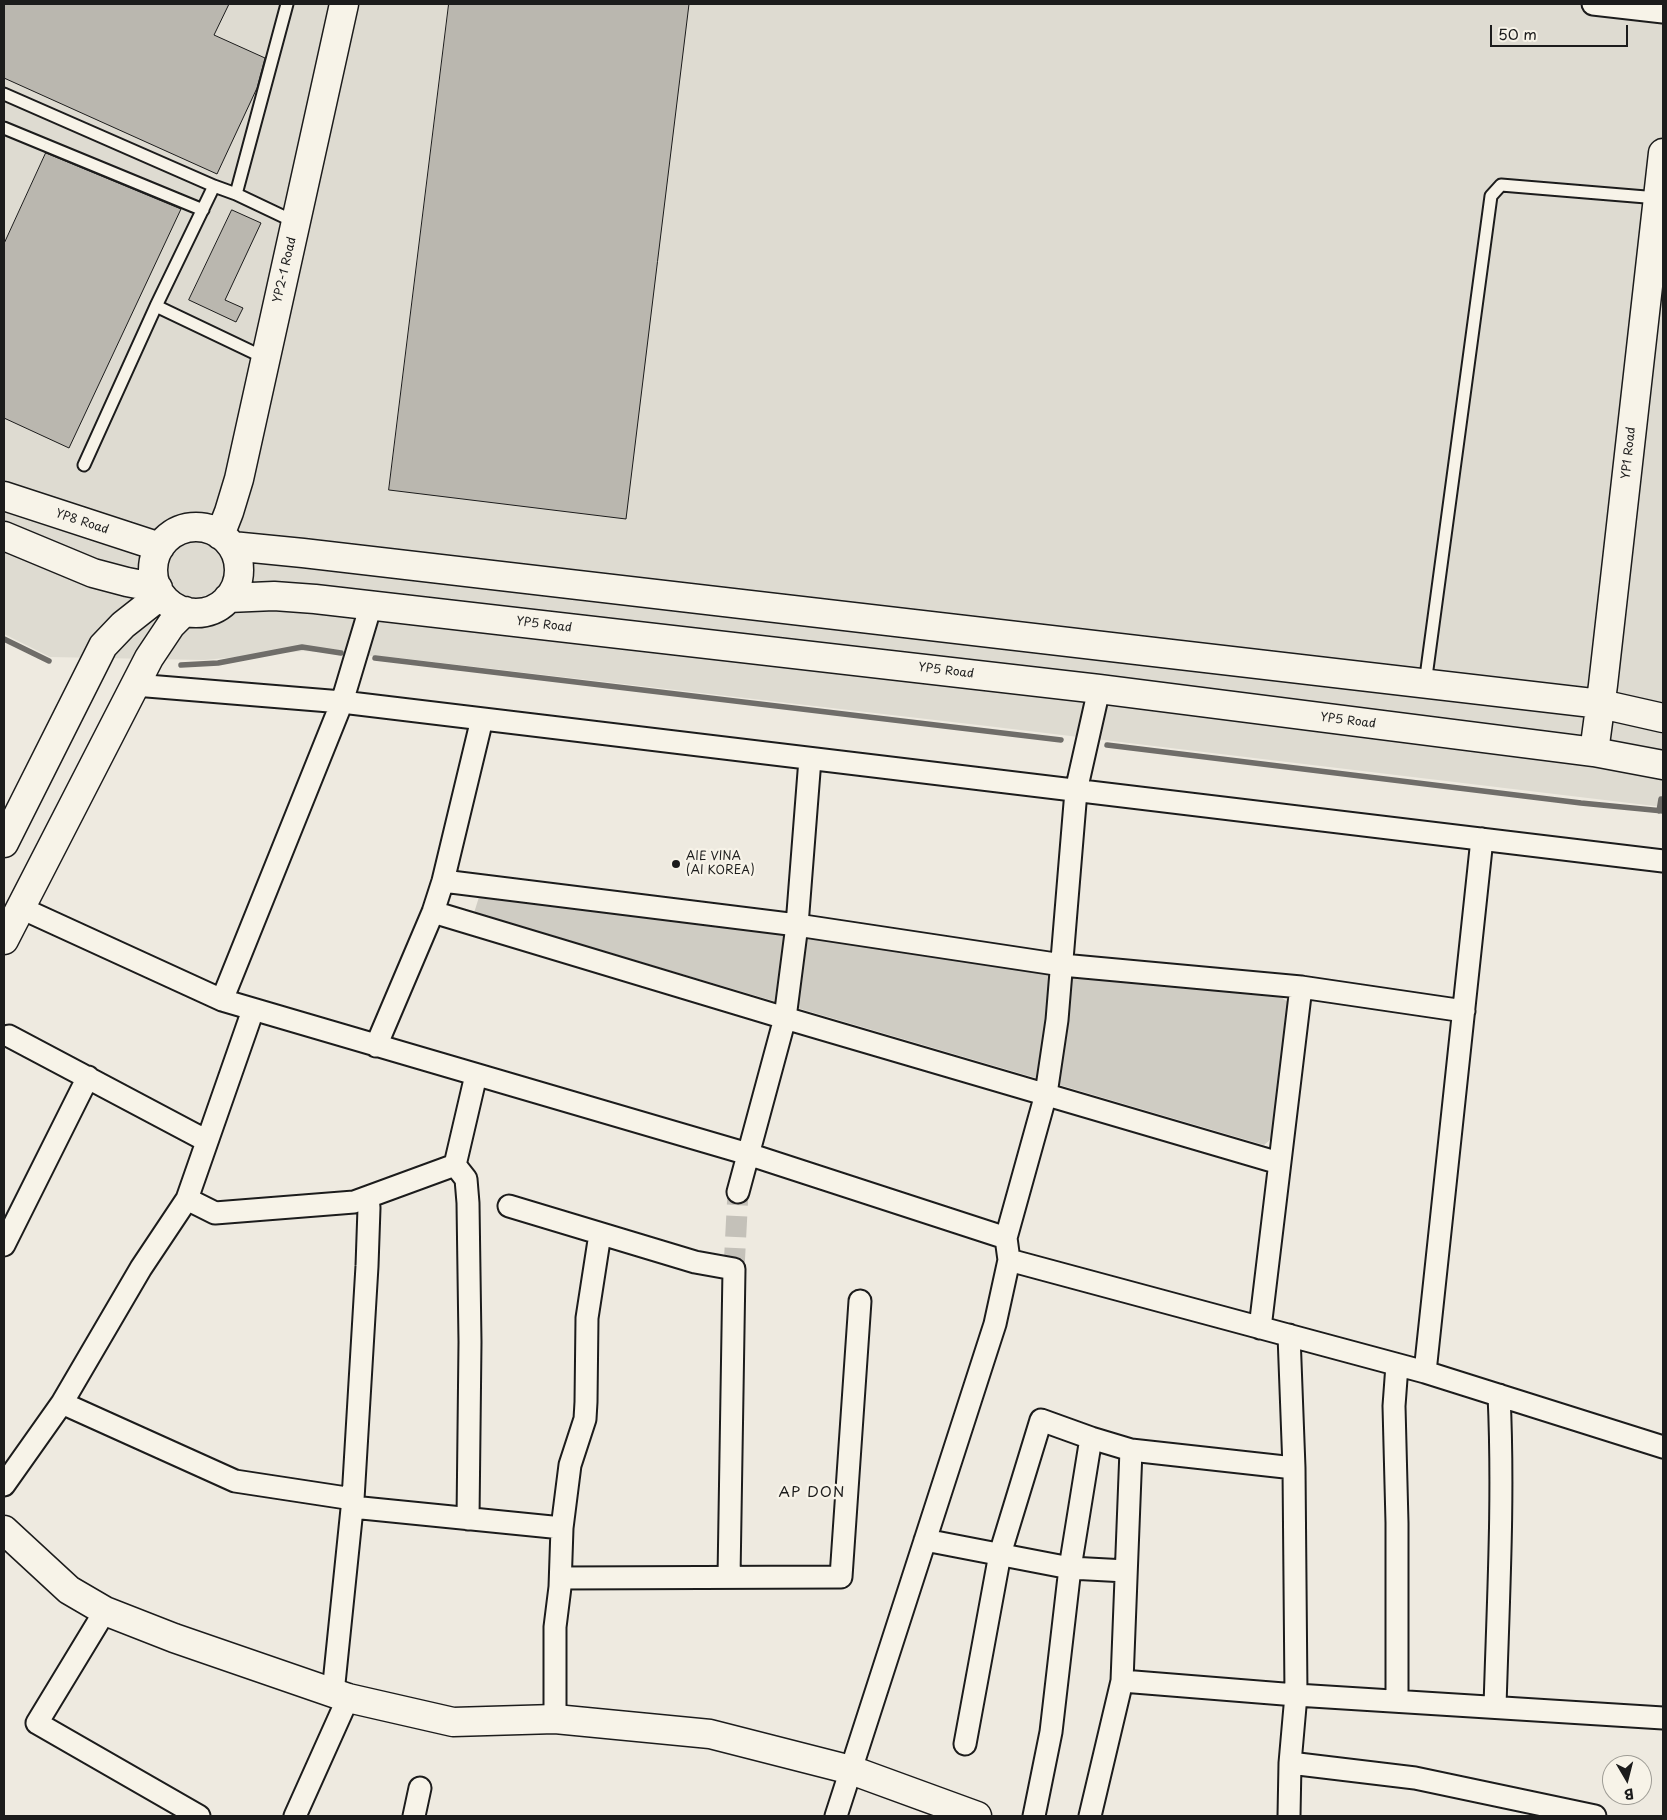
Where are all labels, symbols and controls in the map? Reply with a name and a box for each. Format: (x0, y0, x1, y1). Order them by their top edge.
scale bar (1492, 15, 1630, 47)
text: 50 m (1498, 22, 1537, 45)
street label: YP2-1 Road (270, 236, 300, 304)
street label: YP1 Road (1619, 426, 1639, 480)
street label: YP8 Road (53, 507, 111, 537)
street label: YP5 Road (515, 614, 573, 636)
street label: YP5 Road (917, 660, 975, 682)
street label: YP5 Road (1319, 710, 1377, 732)
place label: AIE VINA (AI KOREA) (686, 850, 755, 878)
marker: AIE VINA (AI KOREA) (670, 858, 682, 870)
district label: AP DON (778, 1484, 846, 1502)
north arrow (1602, 1755, 1652, 1805)
text: B (1623, 1783, 1635, 1805)

